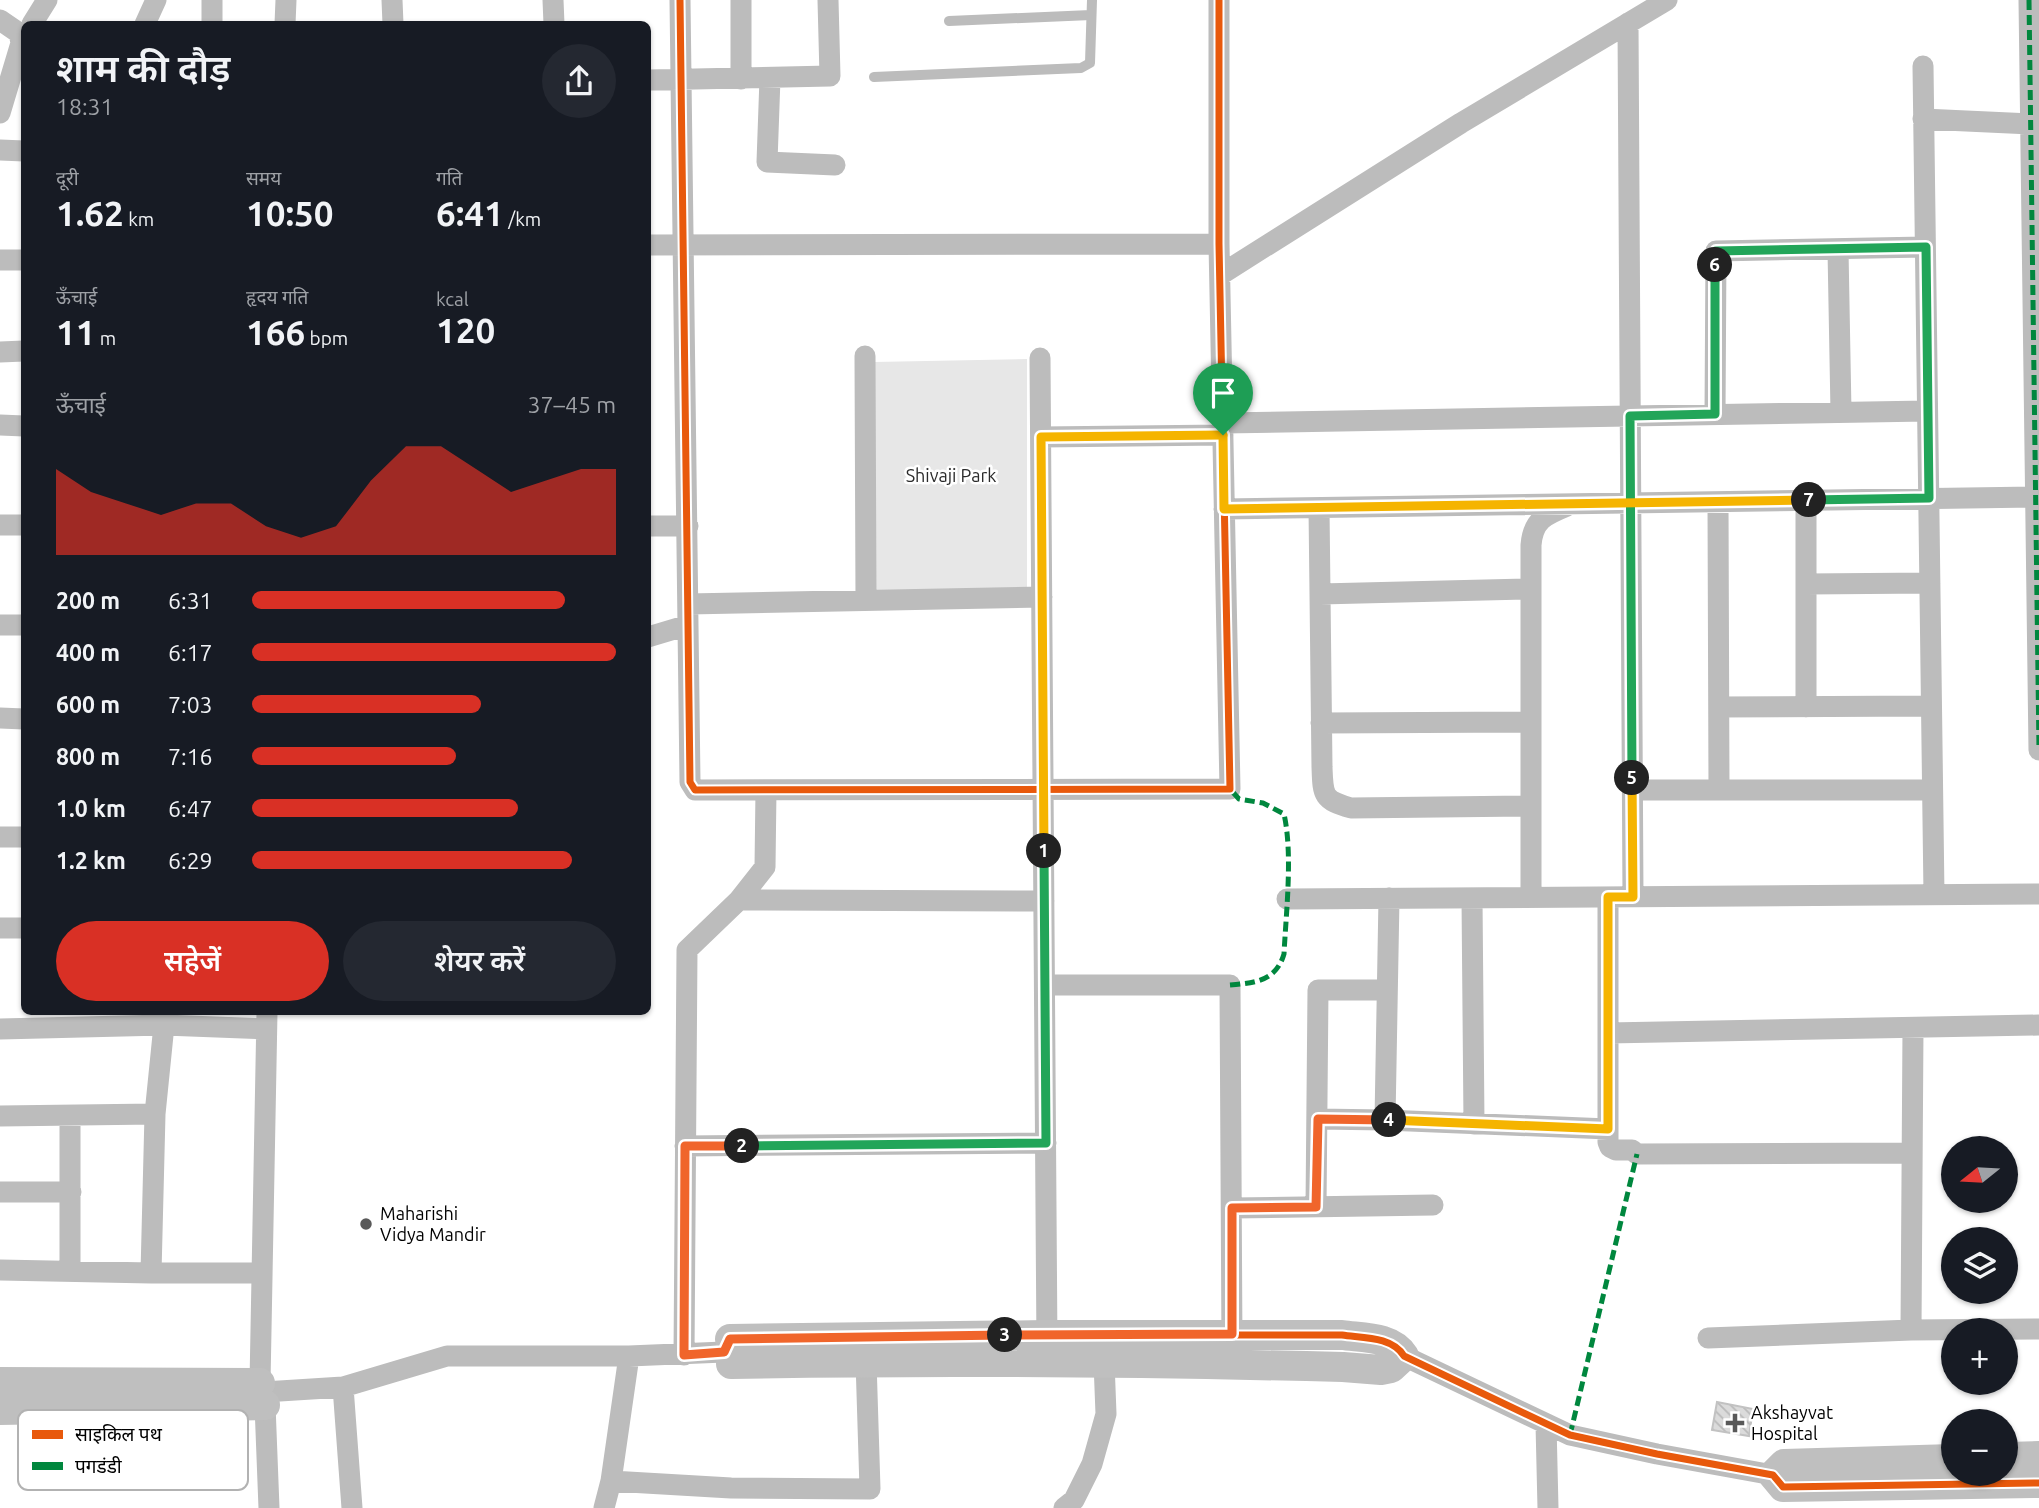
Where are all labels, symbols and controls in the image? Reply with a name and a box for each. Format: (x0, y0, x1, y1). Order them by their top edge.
button: share (542, 44, 616, 118)
text: शाम की दौड़ (56, 47, 230, 89)
text: 18:31 (56, 94, 114, 119)
text: दूरी (56, 167, 79, 189)
text: समय (246, 167, 281, 189)
text: गति (436, 167, 462, 189)
text: 1.62 (56, 193, 124, 233)
text: 10:50 (246, 193, 334, 233)
text: 6:41 (436, 193, 504, 233)
text: km (124, 208, 154, 230)
text: /km (504, 208, 541, 230)
pin: 6 (1698, 247, 1732, 282)
text: 6 (1709, 253, 1720, 275)
text: ऊँचाई (56, 286, 97, 308)
text: हृदय गति (246, 286, 308, 308)
text: kcal (436, 288, 469, 310)
text: 120 (436, 310, 495, 350)
text: 11 (56, 312, 95, 352)
text: 166 (246, 312, 305, 352)
text: m (95, 327, 116, 349)
text: bpm (305, 327, 348, 349)
pin (1193, 363, 1253, 435)
icon: arrive (1204, 374, 1242, 412)
text: ऊँचाई (56, 392, 106, 417)
text: 37–45 m (528, 392, 616, 417)
park label: Shivaji Park (906, 465, 996, 485)
pin: 7 (1792, 482, 1826, 518)
text: 7 (1803, 488, 1814, 510)
text: 200 m (56, 588, 120, 613)
text: 6:31 (168, 588, 213, 613)
text: 400 m (56, 640, 120, 665)
text: 6:17 (168, 640, 213, 665)
text: 600 m (56, 692, 120, 717)
text: 7:03 (168, 692, 213, 717)
text: 800 m (56, 744, 120, 769)
text: 7:16 (168, 744, 213, 769)
pin: 5 (1614, 760, 1650, 796)
text: 5 (1626, 766, 1637, 788)
text: 1.0 km (56, 796, 126, 821)
text: 6:47 (168, 796, 213, 821)
pin: 1 (1026, 834, 1062, 868)
text: 1 (1038, 839, 1049, 861)
text: 1.2 km (56, 848, 126, 873)
text: 6:29 (168, 848, 213, 873)
button: सहेजें (56, 921, 329, 1001)
button: शेयर करें (343, 921, 616, 1001)
pin: 4 (1372, 1102, 1406, 1138)
text: 4 (1383, 1108, 1394, 1130)
pin: 2 (724, 1128, 760, 1164)
text: 2 (736, 1134, 747, 1156)
north arrow (1941, 1136, 2018, 1213)
map controls (1941, 1136, 2018, 1486)
place label: Maharishi Vidya Mandir (380, 1203, 486, 1244)
marker: Maharishi Vidya Mandir (358, 1216, 374, 1232)
button: layers (1941, 1227, 2018, 1304)
pin: 3 (988, 1318, 1023, 1352)
button: + (1941, 1318, 2018, 1395)
text: 3 (999, 1323, 1010, 1345)
place label: Akshayvat Hospital (1751, 1402, 1833, 1443)
button: − (1941, 1409, 2018, 1486)
legend (18, 1410, 248, 1490)
marker: Akshayvat Hospital (1725, 1413, 1745, 1433)
text: साइकिल पथ (75, 1423, 163, 1445)
text: पगडंडी (75, 1455, 123, 1477)

